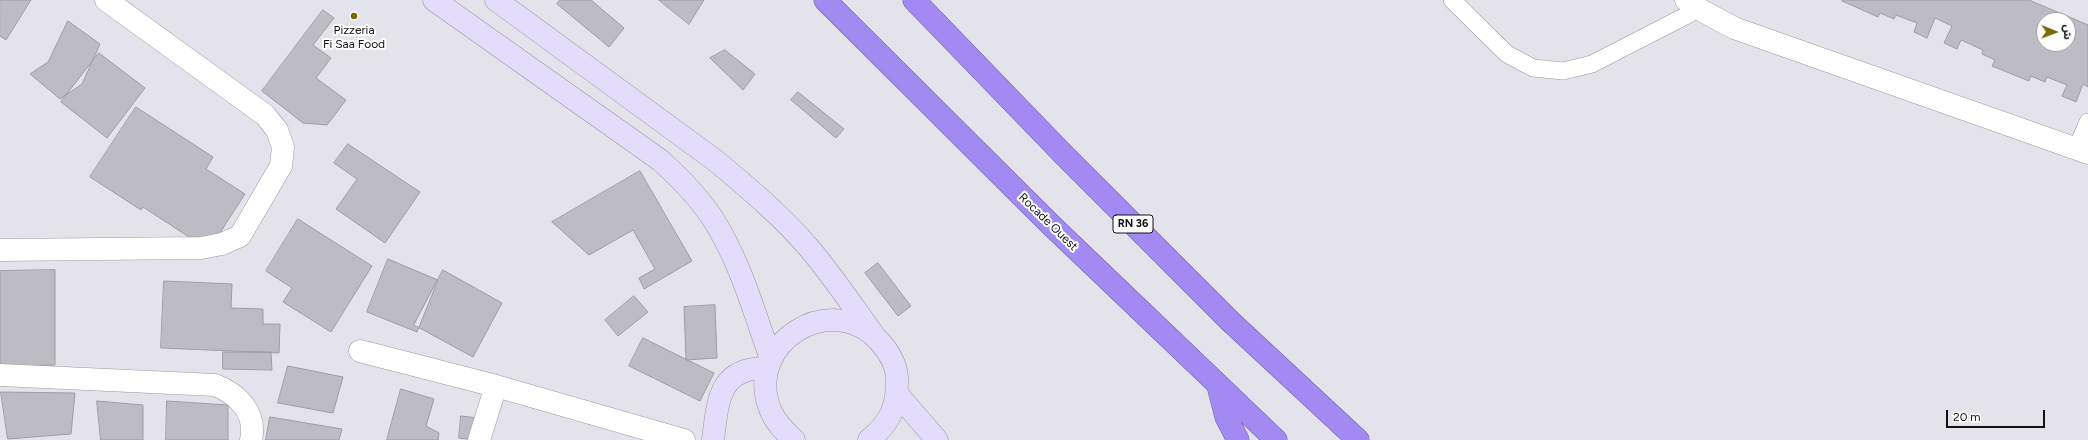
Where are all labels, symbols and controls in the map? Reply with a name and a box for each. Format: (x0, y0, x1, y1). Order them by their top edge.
marker: Pizzeria Fi Saa Food (349, 11, 359, 21)
north arrow (2036, 12, 2076, 52)
place label: Pizzeria Fi Saa Food (323, 23, 385, 51)
text: ش (2061, 25, 2074, 40)
street label: Rocade Ouest (1016, 190, 1080, 254)
road number: RN 36 (1113, 215, 1153, 233)
scale bar (1948, 402, 2047, 428)
text: 20 m (1953, 410, 1981, 424)

